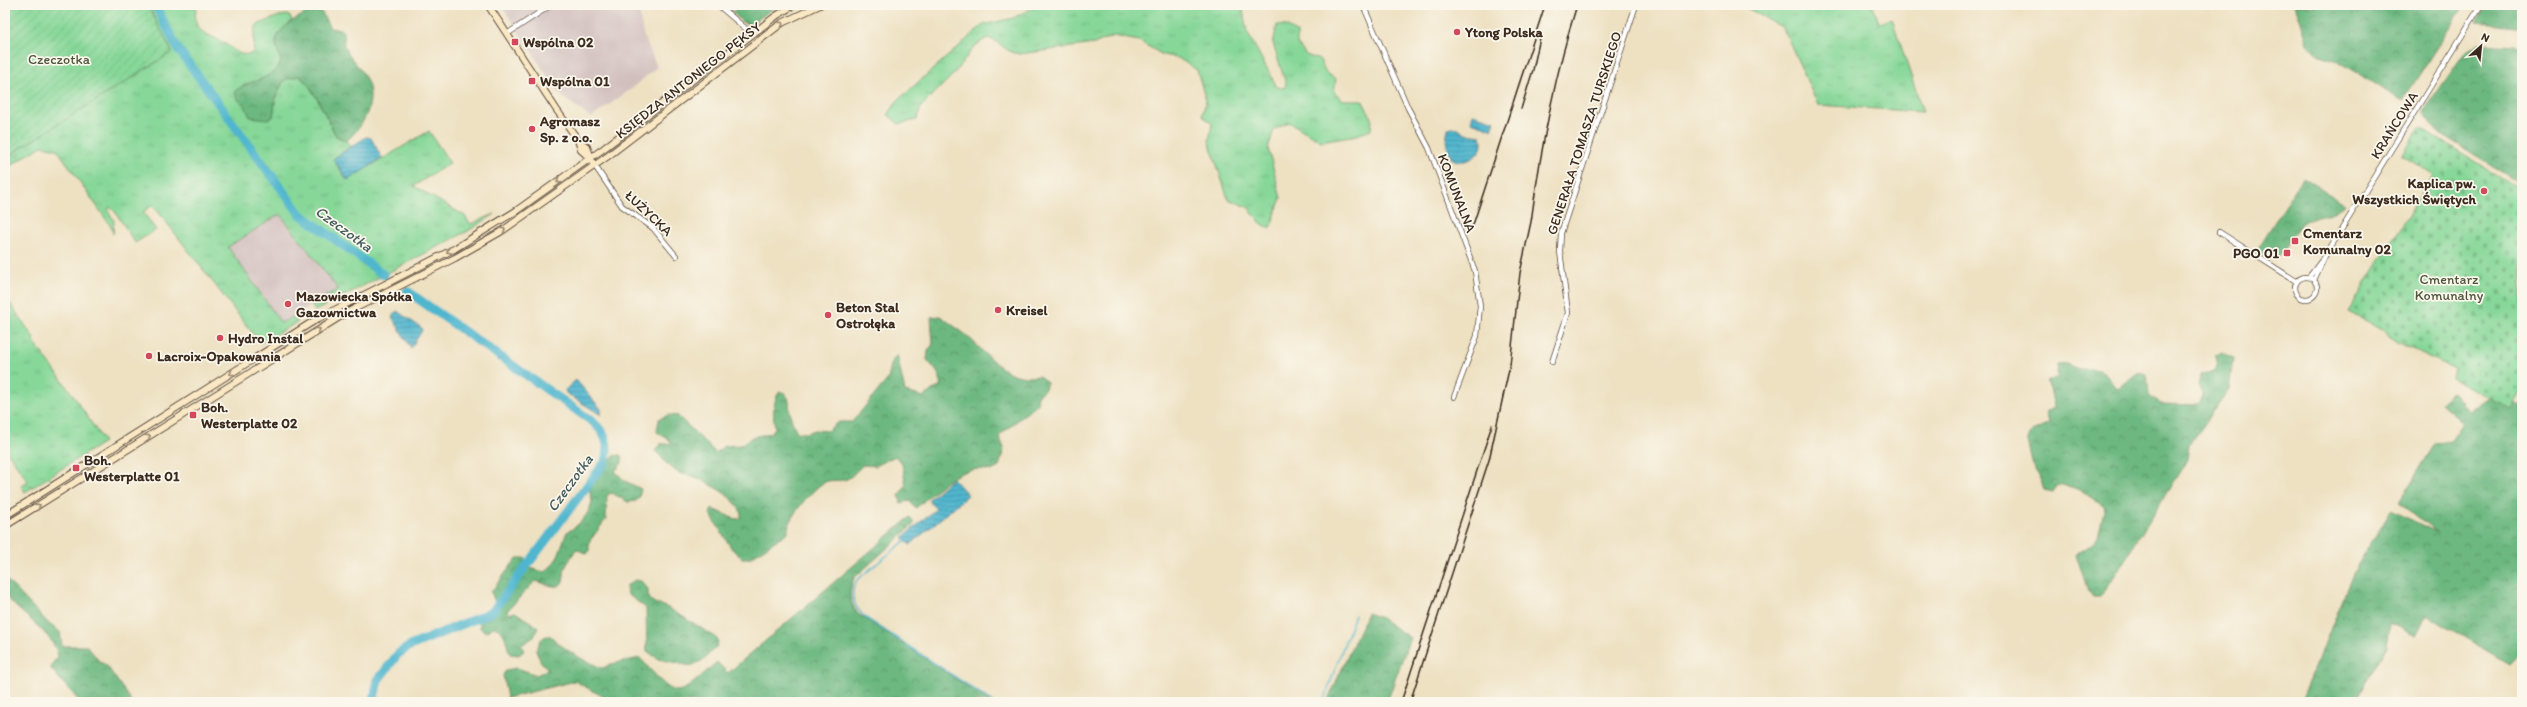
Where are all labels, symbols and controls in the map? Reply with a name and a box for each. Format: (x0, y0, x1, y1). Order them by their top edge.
street label: KSIĘDZA ANTONIEGO PĘKSY (612, 18, 764, 143)
one-way arrow (777, 22, 784, 29)
place label: Ytong Polska (1464, 24, 1543, 41)
north arrow (2461, 26, 2501, 66)
marker: Ytong Polska (1452, 27, 1462, 37)
street label: GENERAŁA TOMASZA TURSKIEGO (1543, 29, 1625, 237)
text: N (2479, 30, 2492, 45)
place label: Wspólna 02 (523, 34, 594, 51)
marker: Wspólna 02 (510, 37, 520, 47)
park label: Czeczotka (28, 51, 91, 68)
place label: Wspólna 01 (540, 73, 610, 90)
marker: Wspólna 01 (527, 76, 537, 86)
street label: KRAŃCOWA (2367, 88, 2422, 162)
place label: Agromasz Sp. z o.o. (539, 113, 600, 146)
marker: Agromasz Sp. z o.o. (527, 124, 537, 134)
street label: KOMUNALNA (1434, 151, 1479, 235)
place label: Kaplica pw. Wszystkich Świętych (2352, 175, 2476, 208)
one-way arrow (556, 176, 563, 184)
marker: Kaplica pw. Wszystkich Świętych (2479, 186, 2489, 196)
street label: ŁUŻYCKA (621, 187, 676, 240)
water label: Czeczotka (312, 202, 376, 256)
place label: Cmentarz Komunalny 02 (2303, 225, 2391, 258)
one-way arrow (499, 227, 506, 235)
marker: Cmentarz Komunalny 02 (2290, 236, 2300, 246)
place label: PGO 01 (2233, 245, 2279, 262)
one-way arrow (446, 246, 454, 253)
marker: PGO 01 (2282, 248, 2292, 258)
park label: Cmentarz Komunalny (2415, 271, 2484, 304)
place label: Mazowiecka Spółka Gazownictwa (296, 288, 413, 321)
marker: Mazowiecka Spółka Gazownictwa (283, 299, 293, 309)
place label: Beton Stal Ostrołęka (836, 299, 900, 332)
place label: Kreisel (1006, 302, 1049, 319)
marker: Kreisel (993, 305, 1003, 315)
marker: Beton Stal Ostrołęka (823, 310, 833, 320)
one-way arrow (314, 328, 321, 335)
place label: Hydro Instal (228, 330, 304, 347)
marker: Hydro Instal (215, 333, 225, 343)
place label: Lacroix-Opakowania (157, 348, 281, 365)
marker: Lacroix-Opakowania (144, 351, 154, 361)
one-way arrow (229, 368, 236, 376)
place label: Boh. Westerplatte 02 (201, 399, 298, 432)
marker: Boh. Westerplatte 02 (188, 410, 198, 420)
one-way arrow (144, 434, 151, 441)
water label: Czeczotka (543, 451, 597, 515)
place label: Boh. Westerplatte 01 (84, 452, 180, 485)
marker: Boh. Westerplatte 01 (71, 463, 81, 473)
one-way arrow (34, 503, 41, 511)

